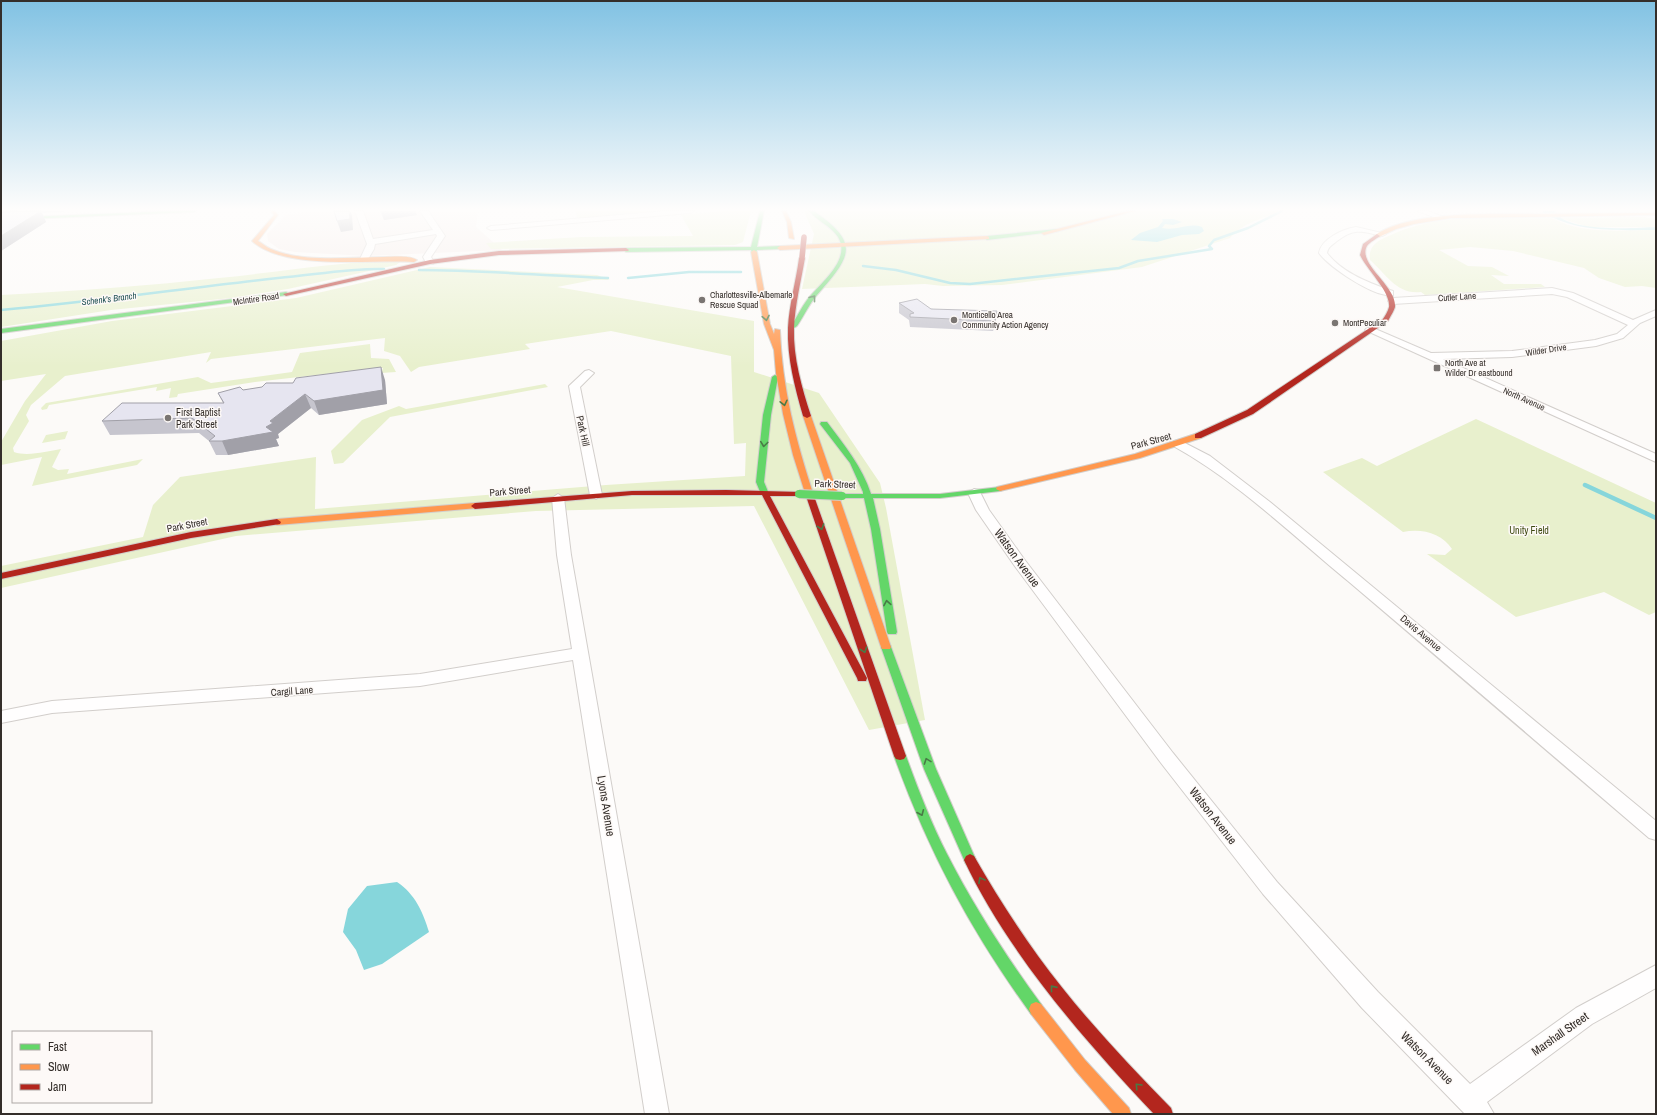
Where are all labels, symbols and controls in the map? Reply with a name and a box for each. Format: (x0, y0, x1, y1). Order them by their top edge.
place label: Charlottesville-Albemarle Rescue Squad (710, 289, 792, 311)
water label: Schenk's Branch (81, 290, 137, 308)
street label: McIntire Road (232, 290, 280, 308)
street label: Cutler Lane (1438, 290, 1476, 304)
marker: Charlottesville-Albemarle Rescue Squad (697, 295, 707, 305)
one-way arrow (808, 295, 815, 302)
place label: Monticello Area Community Action Agency (962, 309, 1049, 331)
one-way arrow (761, 315, 769, 322)
marker: Monticello Area Community Action Agency (949, 315, 959, 325)
place label: MontPeculiar (1343, 317, 1387, 329)
marker: MontPeculiar (1330, 318, 1340, 328)
street label: Wilder Drive (1525, 341, 1567, 359)
place label: North Ave at Wilder Dr eastbound (1445, 357, 1513, 379)
marker: North Ave at Wilder Dr eastbound (1432, 363, 1442, 373)
street label: North Avenue (1501, 384, 1547, 414)
one-way arrow (779, 399, 788, 406)
place label: First Baptist Park Street (176, 406, 221, 431)
marker: First Baptist Park Street (163, 413, 173, 423)
street label: Park Hill (573, 414, 593, 448)
street label: Park Street (1130, 429, 1173, 453)
one-way arrow (759, 441, 768, 447)
street label: Park Street (814, 477, 856, 491)
street label: Park Street (489, 483, 532, 499)
street label: Park Street (166, 515, 209, 535)
one-way arrow (817, 524, 825, 531)
park label: Unity Field (1509, 524, 1549, 537)
street label: Watson Avenue (990, 526, 1044, 590)
one-way arrow (884, 599, 892, 606)
street label: Davis Avenue (1397, 612, 1445, 654)
one-way arrow (859, 647, 868, 654)
street label: Cargil Lane (270, 683, 314, 699)
one-way arrow (924, 758, 932, 765)
street label: Lyons Avenue (593, 774, 619, 838)
street label: Watson Avenue (1186, 784, 1240, 848)
one-way arrow (916, 808, 924, 816)
one-way arrow (978, 877, 985, 884)
one-way arrow (1051, 985, 1058, 992)
street label: Marshall Street (1528, 1008, 1592, 1060)
street label: Watson Avenue (1397, 1028, 1457, 1088)
legend (12, 1031, 152, 1103)
text: Fast (48, 1039, 67, 1055)
text: Slow (48, 1059, 70, 1075)
text: Jam (48, 1079, 67, 1095)
one-way arrow (1135, 1083, 1142, 1091)

